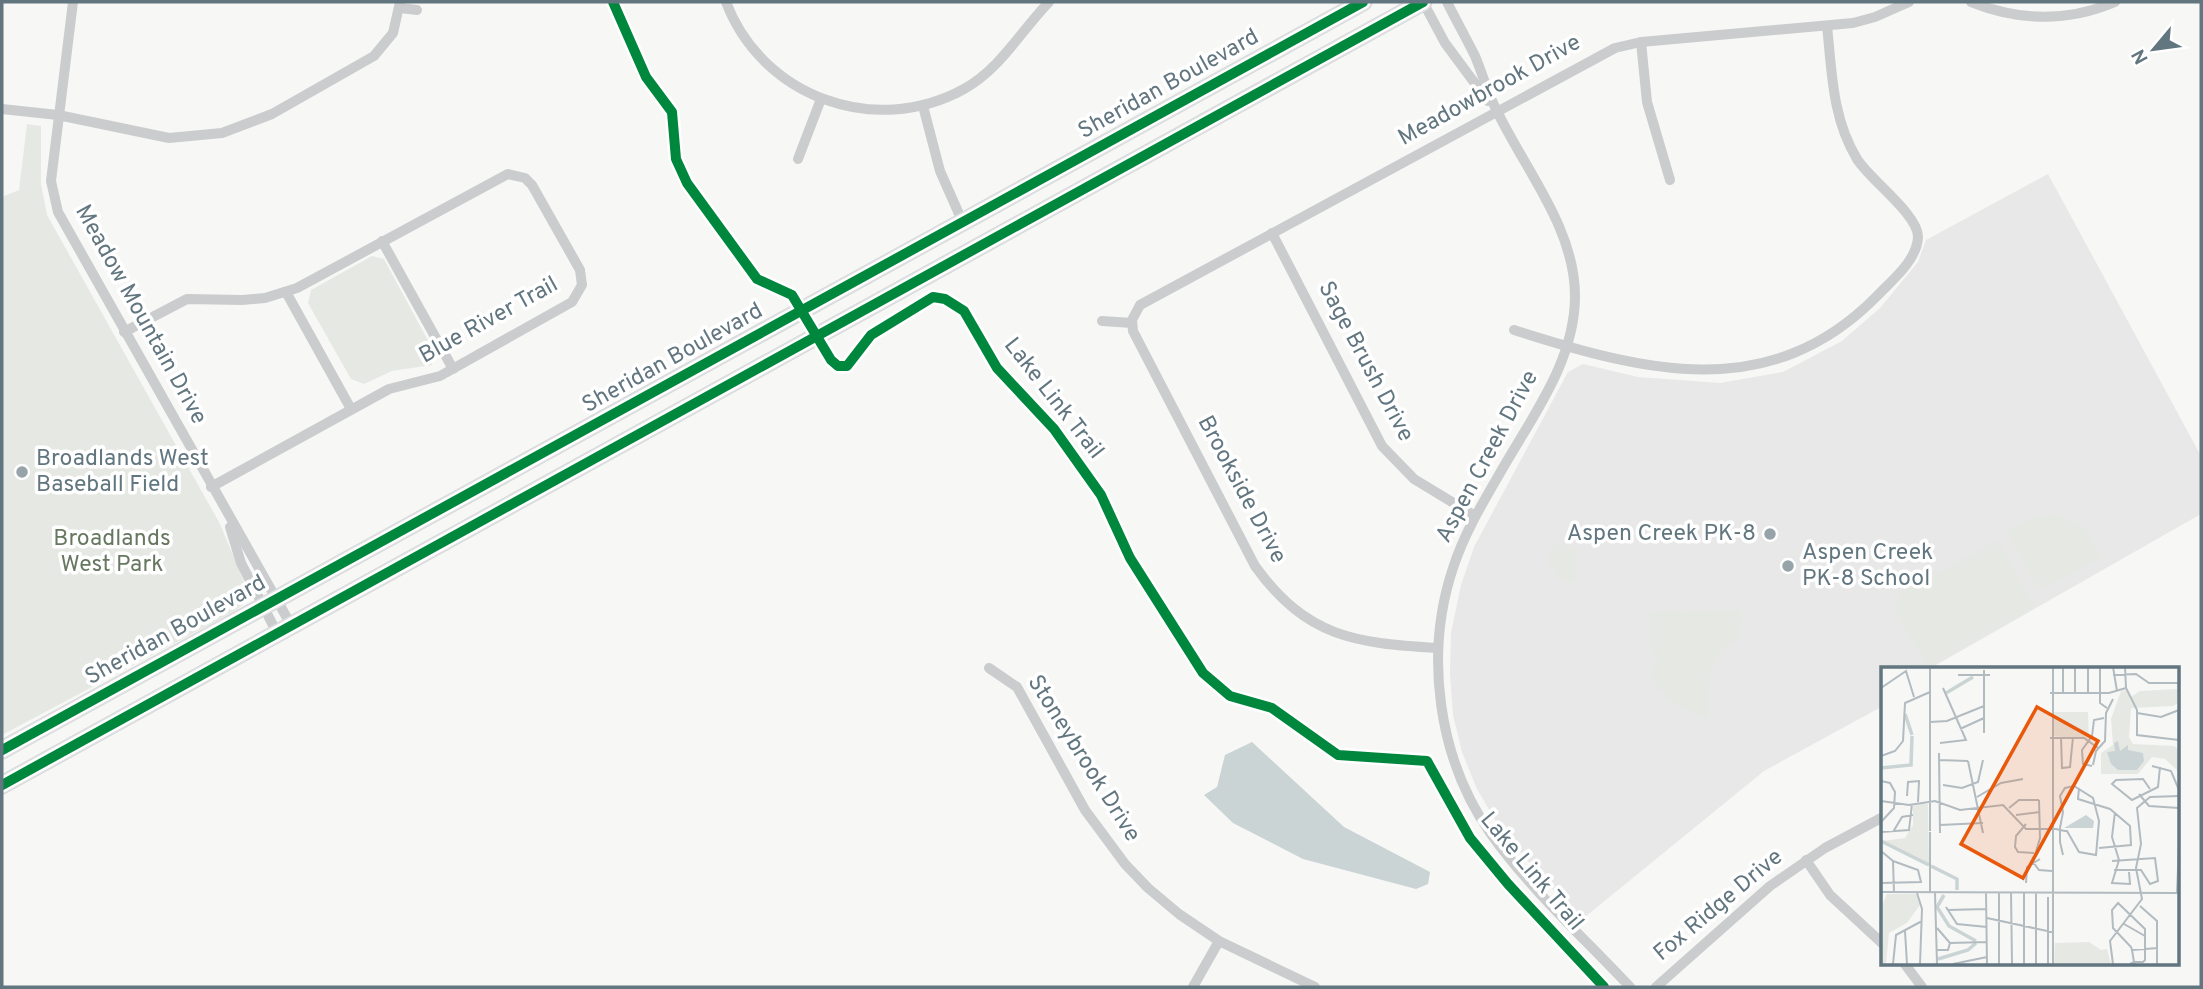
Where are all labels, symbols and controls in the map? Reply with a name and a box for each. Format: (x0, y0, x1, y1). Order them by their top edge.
north arrow (2119, 14, 2189, 84)
street label: Sheridan Boulevard (1074, 23, 1264, 147)
street label: Meadowbrook Drive (1394, 29, 1586, 153)
text: N (2127, 44, 2155, 68)
street label: Meadow Mountain Drive (67, 200, 213, 430)
street label: Blue River Trail (414, 271, 564, 371)
street label: Sage Brush Drive (1311, 277, 1419, 447)
street label: Sheridan Boulevard (578, 297, 768, 421)
street label: Lake Link Trail (996, 332, 1110, 466)
street label: Aspen Creek Drive (1430, 366, 1546, 548)
street label: Brookside Drive (1190, 411, 1292, 569)
place label: Broadlands West Baseball Field (36, 445, 209, 500)
marker: Broadlands West Baseball Field (14, 464, 30, 480)
place label: Aspen Creek PK-8 (1567, 520, 1756, 549)
park label: Broadlands West Park (53, 525, 171, 580)
marker: Aspen Creek PK-8 (1762, 526, 1778, 542)
place label: Aspen Creek PK-8 School (1802, 539, 1933, 594)
marker: Aspen Creek PK-8 School (1780, 558, 1796, 574)
street label: Sheridan Boulevard (81, 569, 271, 693)
inset map (1881, 667, 2178, 964)
street label: Stoneybrook Drive (1020, 670, 1146, 848)
street label: Lake Link Trail (1473, 807, 1589, 937)
street label: Fox Ridge Drive (1648, 843, 1790, 969)

